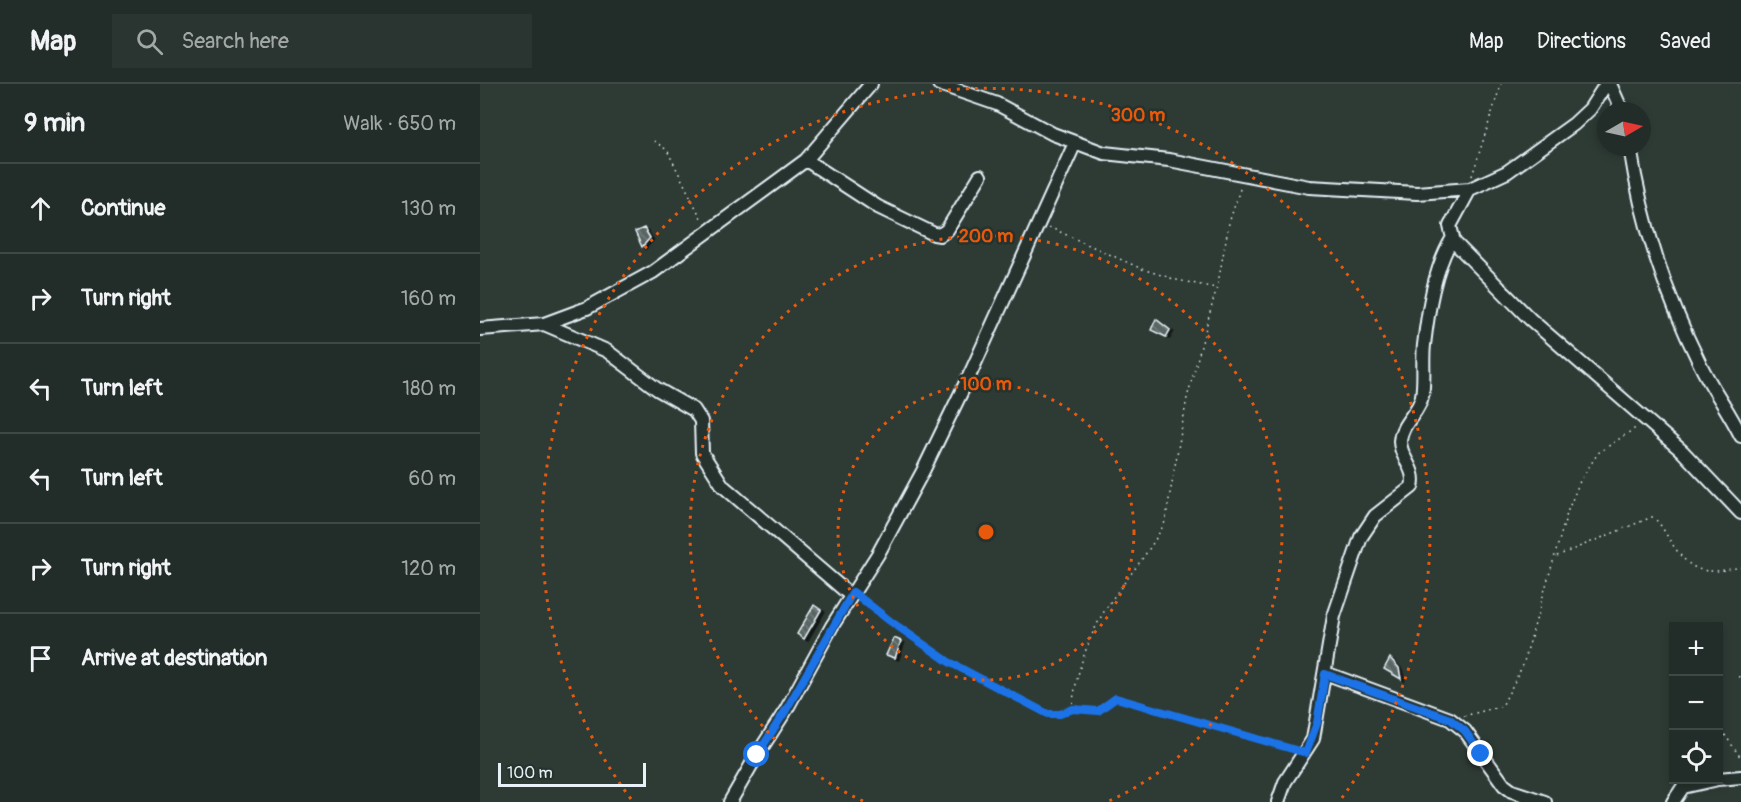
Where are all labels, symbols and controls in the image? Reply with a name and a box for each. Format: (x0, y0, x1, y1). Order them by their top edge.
search box (112, 14, 532, 68)
text: Map (30, 24, 76, 59)
icon: search (133, 25, 166, 58)
text: Search here (181, 27, 289, 55)
text: Map (1469, 28, 1504, 55)
text: Directions (1537, 28, 1626, 55)
text: Saved (1659, 28, 1711, 55)
north arrow (1597, 102, 1651, 156)
text: 300 m (1111, 104, 1165, 127)
text: 9 min (24, 107, 85, 139)
text: Walk · 650 m (343, 111, 456, 136)
icon: ahead (24, 192, 57, 225)
text: Continue (81, 194, 165, 222)
text: 130 m (401, 196, 456, 221)
text: 200 m (959, 225, 1013, 248)
icon: right (24, 282, 57, 315)
text: Turn right (81, 284, 171, 312)
text: 160 m (401, 286, 456, 311)
icon: left (24, 372, 57, 405)
text: 100 m (960, 373, 1012, 396)
text: Turn left (81, 374, 163, 402)
text: 180 m (402, 376, 456, 401)
icon: left (24, 462, 57, 495)
text: Turn left (81, 464, 163, 492)
text: 60 m (409, 466, 456, 491)
centre of rings (976, 522, 996, 542)
icon: right (24, 552, 57, 585)
text: Turn right (81, 554, 171, 582)
text: 120 m (401, 556, 456, 581)
map controls (1669, 622, 1723, 784)
button: + (1669, 622, 1723, 676)
icon: arrive (24, 642, 57, 675)
text: Arrive at destination (81, 644, 267, 672)
button: − (1669, 676, 1723, 730)
button: locate (1669, 730, 1723, 784)
route end (1467, 740, 1493, 766)
route start (743, 741, 769, 767)
scale bar (498, 760, 646, 788)
text: 100 m (507, 763, 553, 783)

